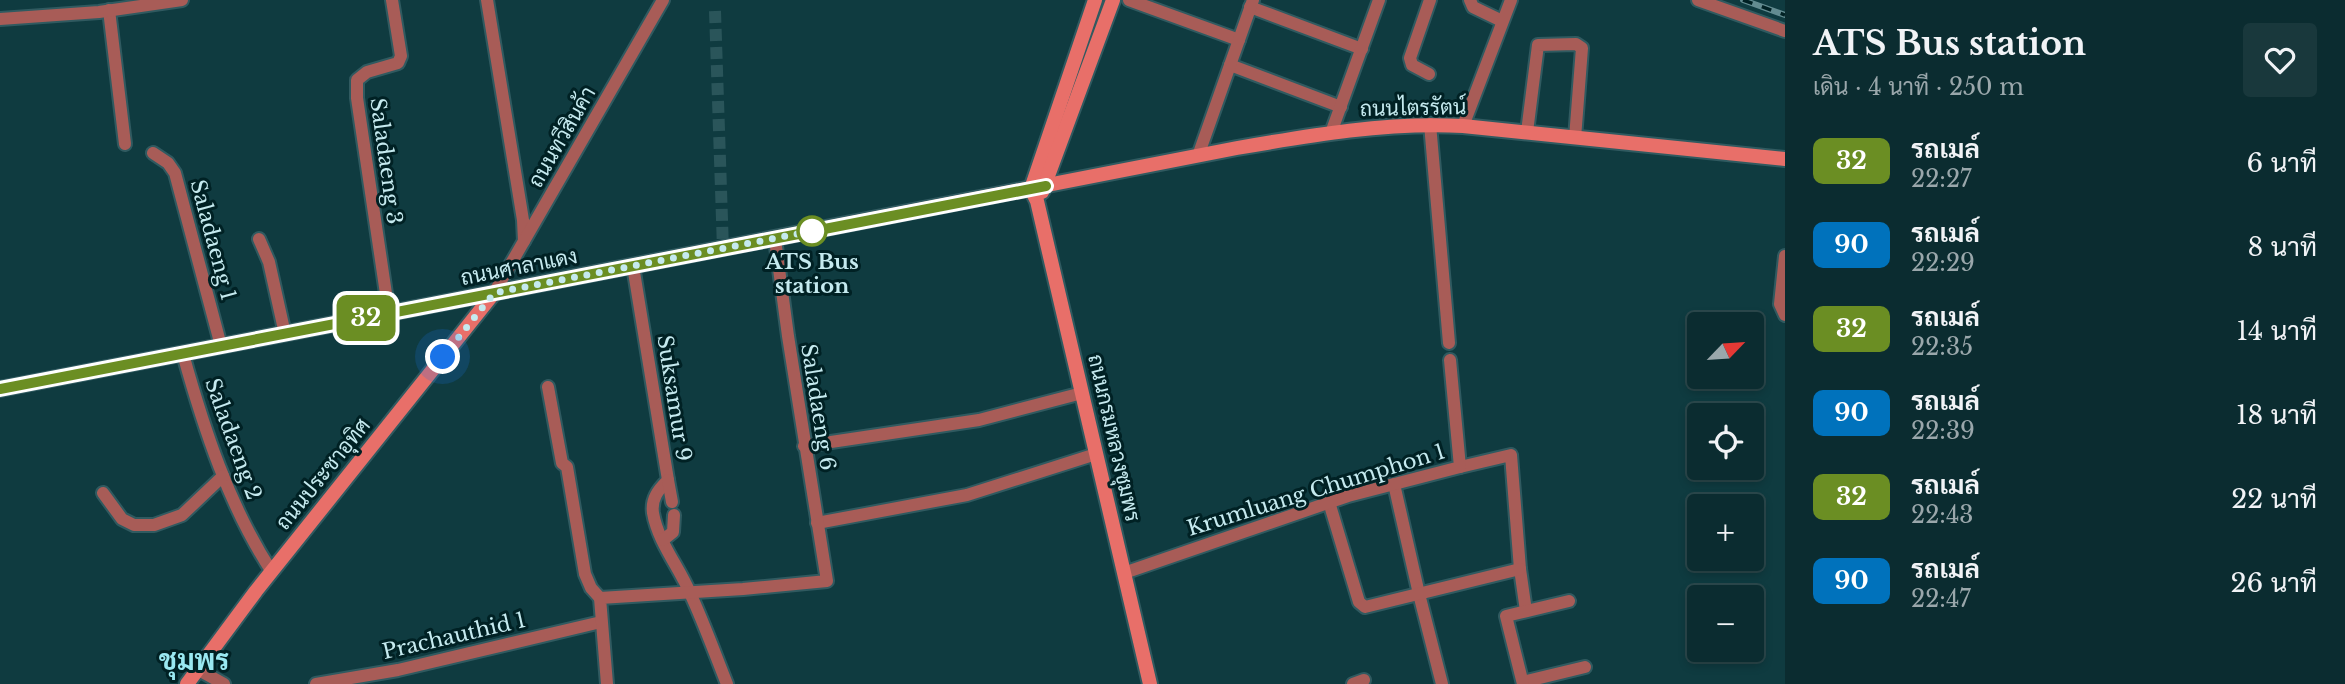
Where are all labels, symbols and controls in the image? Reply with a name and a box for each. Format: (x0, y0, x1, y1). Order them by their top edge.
text: ATS Bus station (1813, 23, 2086, 64)
button: heart (2243, 23, 2317, 97)
text: เดิน · 4 นาที · 250 m (1813, 73, 2024, 101)
street label: ถนนทวีสินค้า (523, 82, 601, 192)
street label: ถนนไตรรัตน์ (1360, 93, 1466, 122)
street label: Saladaeng 3 (364, 96, 408, 226)
text: รถเมล์ (1911, 133, 1980, 165)
text: 32 (1836, 146, 1867, 175)
text: 6 นาที (2247, 147, 2317, 179)
text: 22:27 (1911, 165, 1972, 193)
street label: Saladaeng 1 (184, 177, 242, 303)
marker: ATS Bus station (797, 216, 827, 246)
text: รถเมล์ (1911, 217, 1980, 249)
text: 90 (1834, 230, 1869, 259)
text: 8 นาที (2248, 231, 2317, 263)
street label: ถนนศาลาแดง (458, 243, 580, 291)
place label: ATS Bus station (764, 249, 859, 299)
text: 22:29 (1911, 249, 1975, 277)
line badge: 32 (334, 295, 398, 341)
text: รถเมล์ (1911, 301, 1980, 333)
text: 32 (351, 303, 381, 332)
north arrow (1687, 312, 1764, 388)
map controls (1687, 312, 1764, 662)
text: 32 (1836, 314, 1867, 343)
text: 14 นาที (2236, 315, 2317, 347)
street label: Suksamur 9 (651, 333, 697, 463)
text: 22:35 (1911, 333, 1973, 361)
your location (425, 339, 460, 374)
street label: Saladaeng 6 (795, 342, 841, 472)
street label: ถนนกรมหลวงชุมพร (1081, 352, 1146, 524)
street label: Saladaeng 2 (199, 375, 267, 503)
text: รถเมล์ (1911, 385, 1980, 417)
text: 90 (1834, 398, 1869, 427)
text: 18 นาที (2236, 399, 2317, 431)
button: locate (1687, 403, 1764, 480)
street label: ถนนประชาอุทิศ (270, 413, 377, 536)
text: 22:39 (1911, 417, 1975, 445)
street label: Krumluang Chumphon 1 (1184, 438, 1448, 542)
text: รถเมล์ (1911, 469, 1980, 501)
text: 32 (1836, 482, 1867, 511)
text: 22 นาที (2231, 483, 2317, 515)
button: + (1687, 494, 1764, 571)
text: 22:43 (1911, 501, 1974, 529)
text: รถเมล์ (1911, 553, 1980, 585)
text: 90 (1834, 566, 1869, 595)
text: 26 นาที (2231, 567, 2317, 599)
button: − (1687, 585, 1764, 662)
text: 22:47 (1911, 585, 1971, 613)
street label: Prachauthid 1 (380, 607, 528, 665)
district label: ชุมพร (159, 643, 229, 680)

